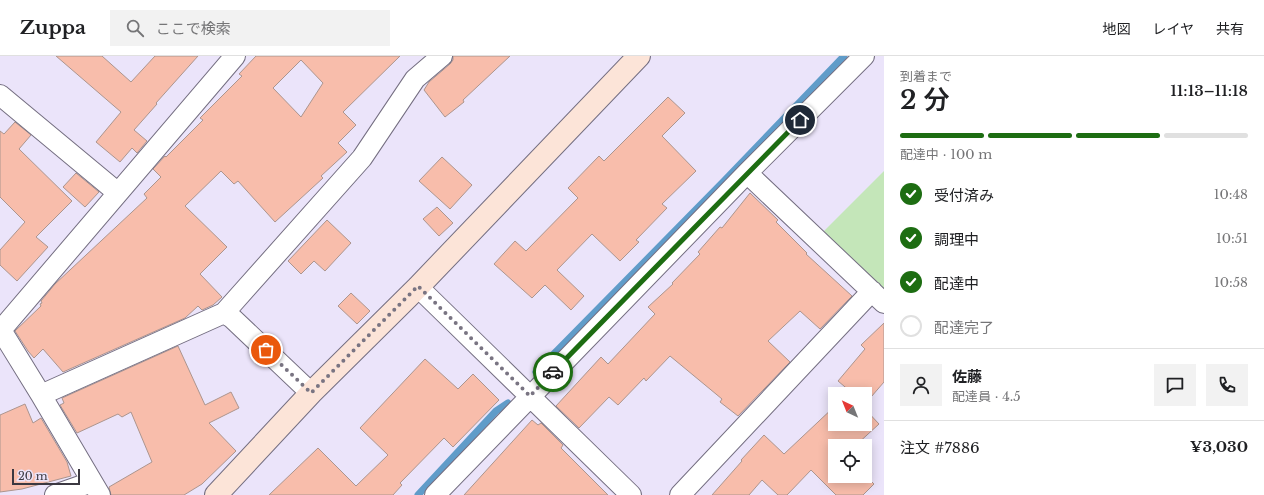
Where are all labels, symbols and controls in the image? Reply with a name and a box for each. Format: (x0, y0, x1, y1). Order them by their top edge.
search box (110, 10, 390, 46)
text: Zuppa (20, 16, 86, 39)
icon: search (124, 17, 146, 39)
text: ここで検索 (156, 19, 231, 38)
text: 地図 (1102, 20, 1130, 38)
text: レイヤ (1152, 20, 1194, 38)
text: 共有 (1216, 20, 1244, 38)
text: 到着まで (900, 68, 952, 85)
text: 11:13–11:18 (1170, 81, 1248, 100)
text: 2 分 (900, 84, 950, 116)
pin (783, 103, 817, 137)
icon: home (789, 109, 811, 131)
text: 配達中 · 100 m (900, 146, 992, 163)
icon: check (900, 183, 922, 205)
text: 受付済み (934, 186, 994, 205)
text: 10:48 (1214, 186, 1248, 203)
icon: check (900, 227, 922, 249)
text: 調理中 (934, 230, 979, 249)
text: 10:51 (1216, 230, 1248, 247)
icon: check (900, 271, 922, 293)
text: 配達中 (934, 274, 979, 293)
text: 10:58 (1214, 274, 1248, 291)
text: 配達完了 (934, 318, 994, 337)
pin (249, 333, 283, 367)
icon: bag (255, 339, 277, 361)
courier (533, 352, 573, 392)
icon: car (542, 361, 564, 383)
button: person (900, 364, 942, 406)
button: chat (1154, 364, 1196, 406)
button: phone (1206, 364, 1248, 406)
text: 佐藤 (952, 367, 982, 386)
north arrow (828, 387, 872, 431)
map controls (828, 387, 872, 483)
text: 配達員 · 4.5 (952, 388, 1021, 405)
text: ¥3,030 (1190, 437, 1248, 456)
text: 注文 #7886 (900, 438, 980, 457)
button: locate (828, 439, 872, 483)
scale bar (12, 467, 80, 486)
text: 20 m (18, 469, 48, 483)

